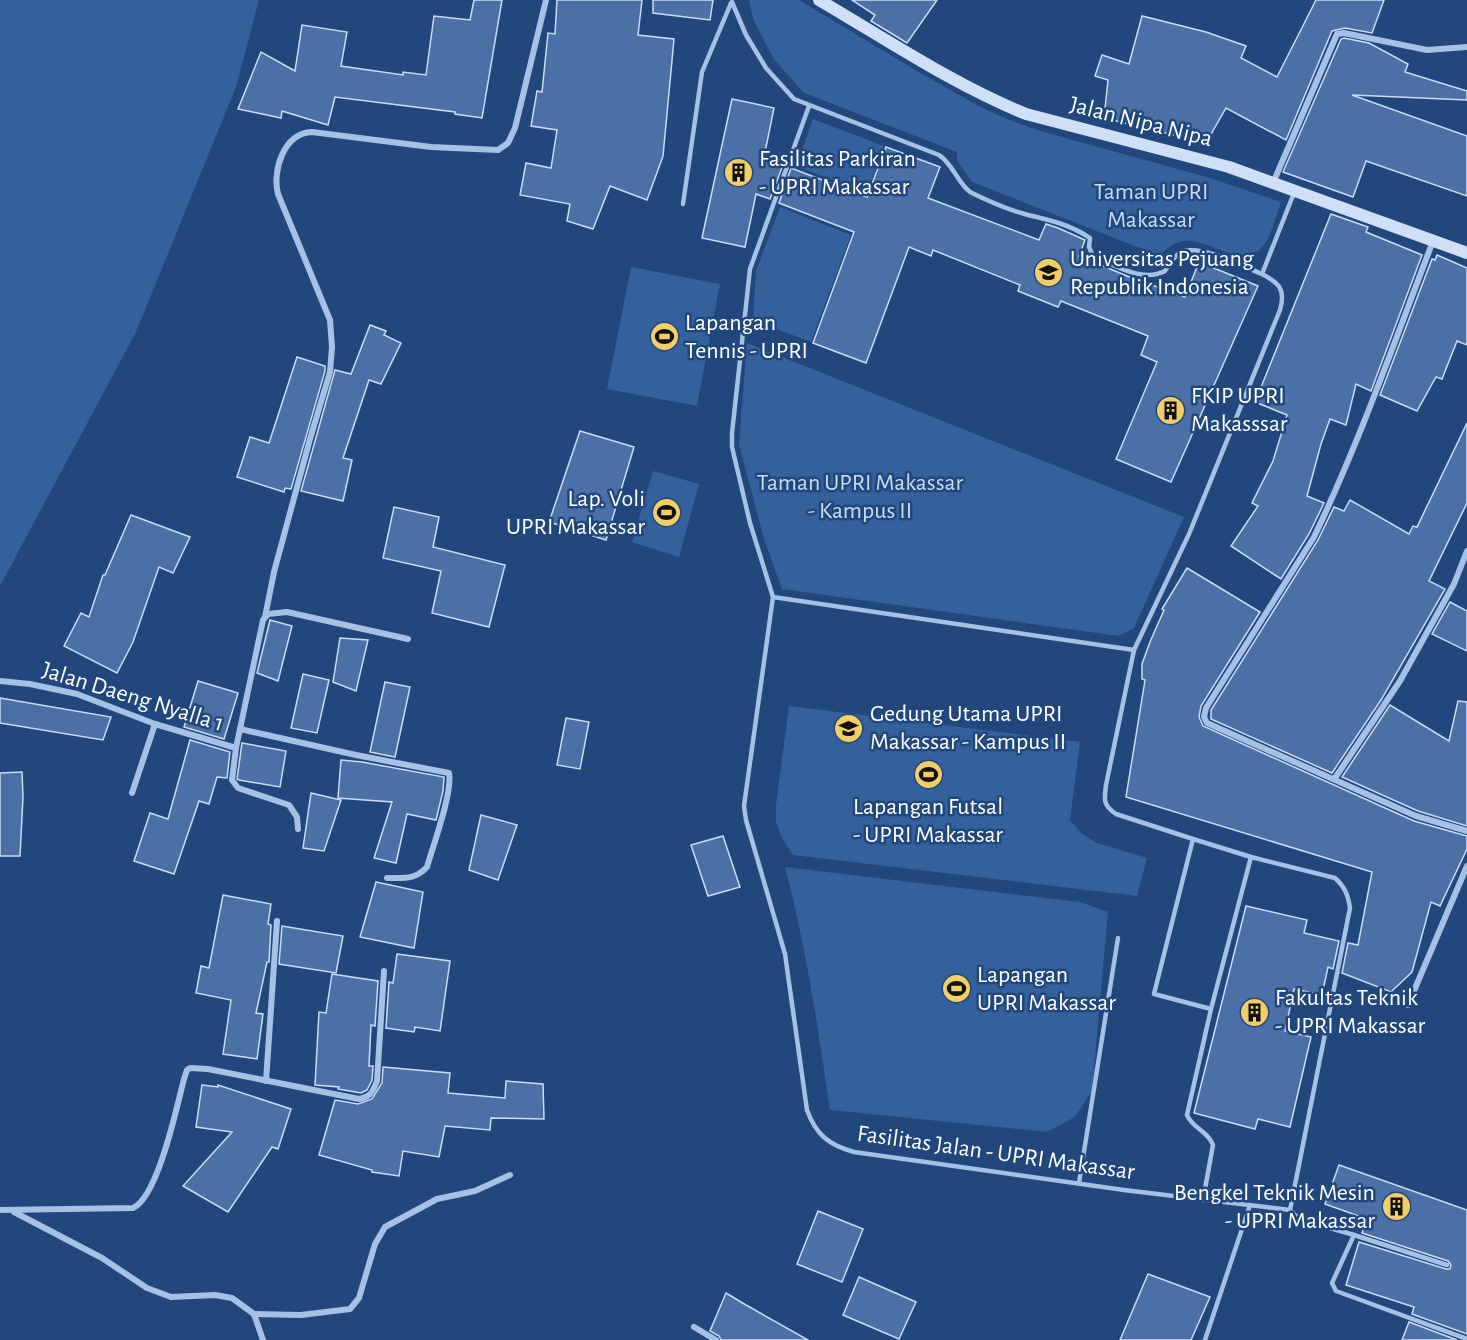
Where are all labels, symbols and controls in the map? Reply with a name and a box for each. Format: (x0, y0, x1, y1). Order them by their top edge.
street label: Jalan Nipa Nipa (1067, 93, 1215, 151)
place label: Fasilitas Parkiran - UPRI Makassar (759, 147, 916, 199)
building icon: Fasilitas Parkiran - UPRI Makassar (722, 157, 754, 189)
park label: Taman UPRI Makassar (1094, 180, 1208, 232)
place label: Universitas Pejuang Republik Indonesia (1070, 247, 1254, 299)
school or university icon: Universitas Pejuang Republik Indonesia (1033, 257, 1065, 289)
place label: Lapangan Tennis - UPRI (685, 311, 808, 363)
sports icon: Lapangan Tennis - UPRI (648, 321, 680, 353)
place label: FKIP UPRI Makasssar (1191, 384, 1288, 436)
building icon: FKIP UPRI Makasssar (1154, 394, 1186, 426)
park label: Taman UPRI Makassar - Kampus II (757, 471, 963, 523)
place label: Lap. Voli UPRI Makassar (506, 487, 645, 539)
sports icon: Lap. Voli UPRI Makassar (650, 497, 682, 529)
street label: Jalan Daeng Nyalla 1 (39, 658, 227, 736)
place label: Gedung Utama UPRI Makassar - Kampus II (870, 702, 1066, 754)
school or university icon: Gedung Utama UPRI Makassar - Kampus II (833, 712, 865, 744)
sports icon: Lapangan Futsal - UPRI Makassar (912, 758, 944, 790)
place label: Lapangan Futsal - UPRI Makassar (853, 795, 1003, 847)
place label: Lapangan UPRI Makassar (977, 963, 1116, 1015)
sports icon: Lapangan UPRI Makassar (940, 973, 972, 1005)
place label: Fakultas Teknik - UPRI Makassar (1275, 986, 1425, 1038)
building icon: Fakultas Teknik - UPRI Makassar (1238, 996, 1270, 1028)
street label: Fasilitas Jalan - UPRI Makassar (856, 1122, 1137, 1184)
place label: Bengkel Teknik Mesin - UPRI Makassar (1174, 1181, 1375, 1233)
building icon: Bengkel Teknik Mesin - UPRI Makassar (1380, 1191, 1412, 1223)

